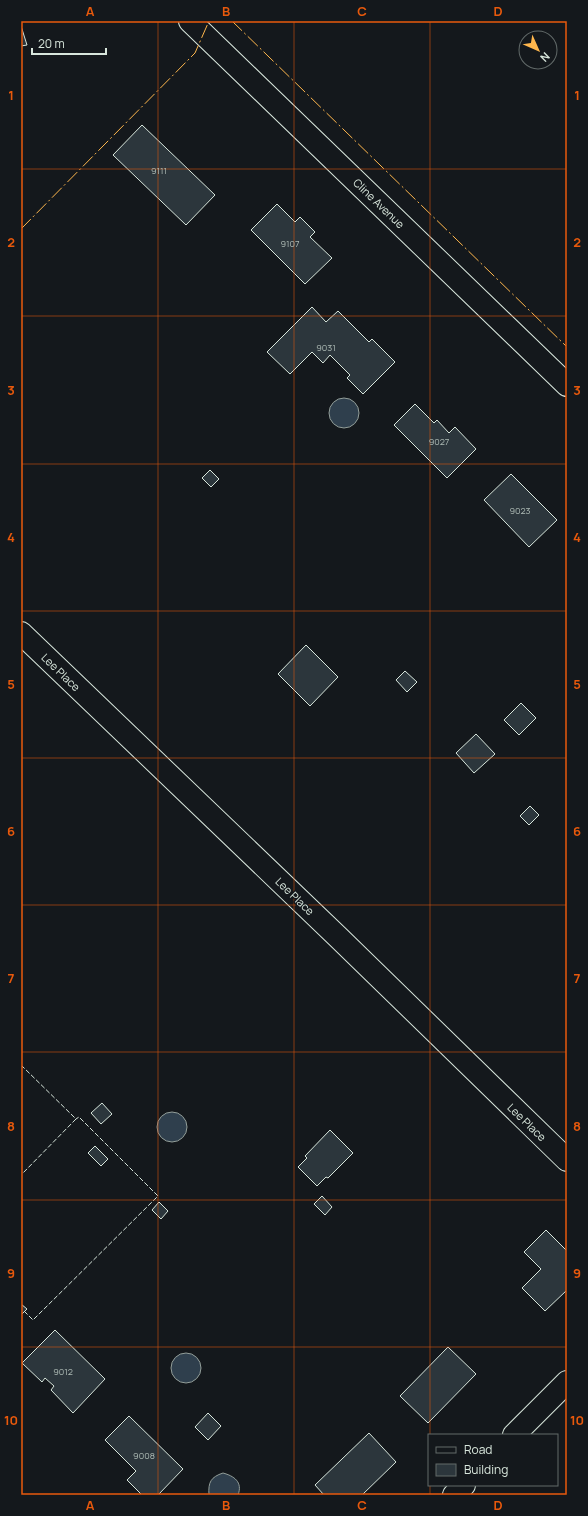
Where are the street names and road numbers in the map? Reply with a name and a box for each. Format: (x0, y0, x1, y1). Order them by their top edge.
street label: Cline Avenue (350, 175, 408, 232)
street label: Lee Place (38, 650, 84, 695)
street label: Lee Place (272, 874, 318, 919)
street label: Lee Place (504, 1100, 550, 1145)

